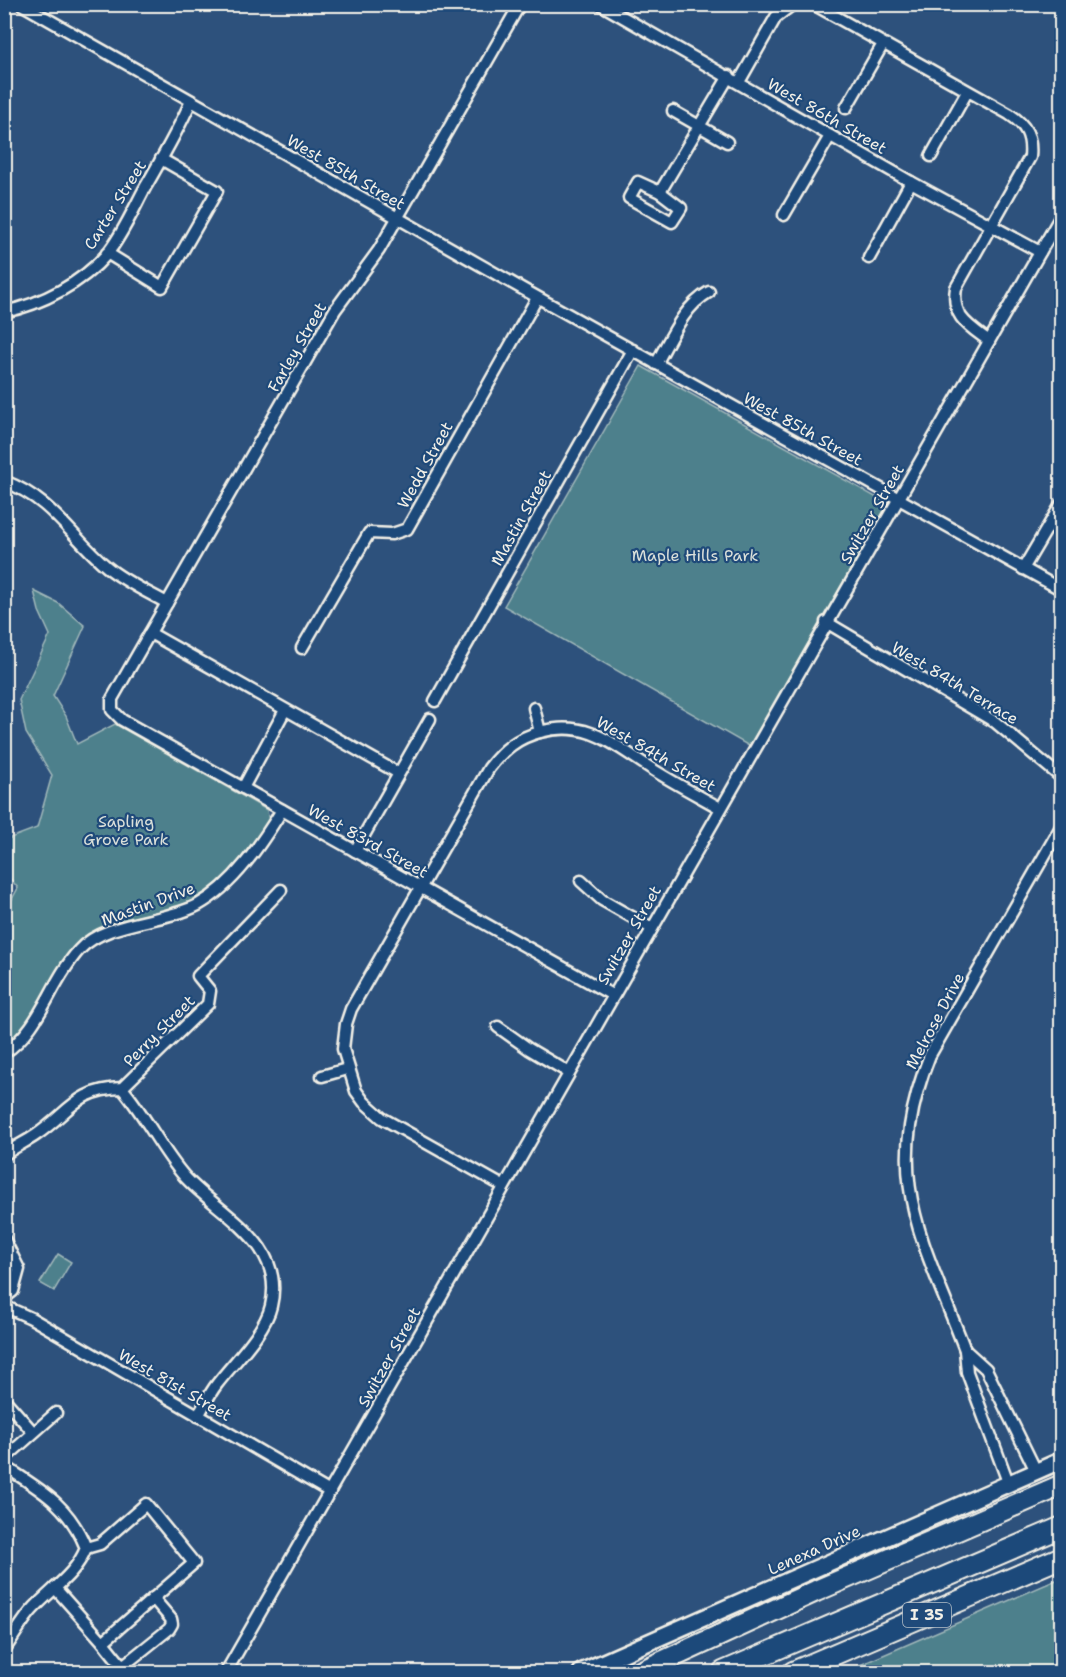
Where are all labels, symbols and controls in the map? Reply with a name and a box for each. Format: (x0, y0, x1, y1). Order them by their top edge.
street label: West 86th Street (764, 73, 890, 159)
street label: West 85th Street (283, 130, 409, 214)
street label: Carter Street (79, 156, 151, 254)
street label: Farley Street (263, 298, 331, 396)
street label: West 85th Street (740, 387, 866, 471)
street label: Wedd Street (392, 418, 458, 512)
street label: Switzer Street (835, 461, 909, 567)
street label: Mastin Street (486, 466, 556, 570)
park label: Maple Hills Park (632, 545, 758, 566)
street label: West 84th Terrace (888, 637, 1022, 729)
street label: West 84th Street (592, 711, 720, 797)
street label: West 83rd Street (304, 799, 432, 883)
park label: Sapling Grove Park (83, 811, 169, 850)
street label: Mastin Drive (98, 877, 198, 931)
street label: Switzer Street (592, 882, 666, 988)
street label: Melrose Drive (901, 969, 969, 1073)
street label: Perry Street (119, 991, 199, 1071)
street label: Switzer Street (353, 1303, 425, 1411)
street label: West 81st Street (115, 1344, 235, 1426)
street label: Lenexa Drive (765, 1520, 863, 1580)
road number: I 35 (903, 1603, 951, 1627)

